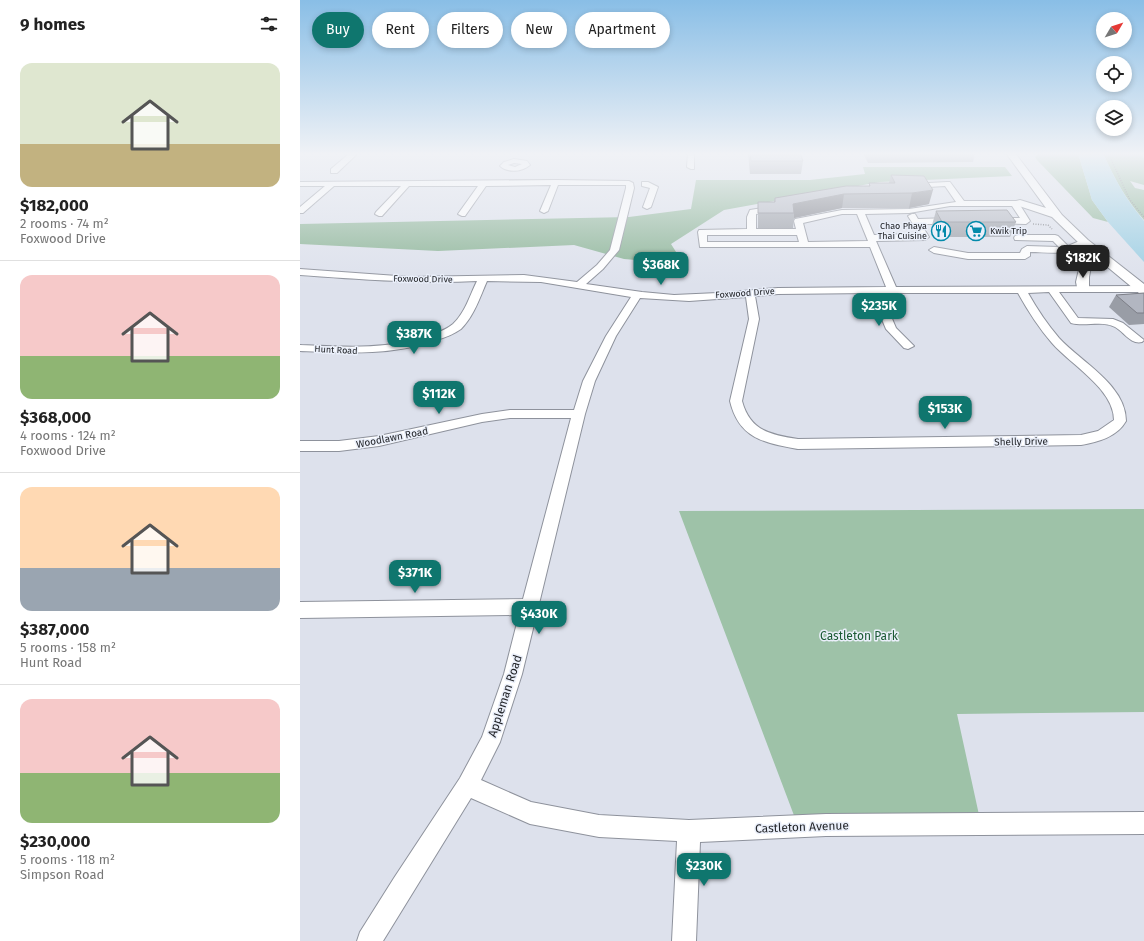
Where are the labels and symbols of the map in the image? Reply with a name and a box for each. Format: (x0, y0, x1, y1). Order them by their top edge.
north arrow (1096, 12, 1132, 48)
restaurant icon: Chao Phaya Thai Cuisine (930, 220, 952, 242)
supermarket icon: Kwik Trip (965, 220, 987, 242)
place label: Chao Phaya Thai Cuisine (878, 221, 927, 241)
place label: Kwik Trip (990, 226, 1027, 236)
pin: $182K (1055, 245, 1111, 279)
pin: $368K (633, 252, 689, 286)
street label: Foxwood Drive (393, 273, 453, 285)
street label: Foxwood Drive (715, 286, 775, 300)
pin: $235K (851, 293, 907, 327)
pin: $387K (386, 321, 442, 355)
street label: Hunt Road (314, 344, 358, 356)
pin: $112K (411, 381, 467, 415)
pin: $153K (917, 396, 973, 430)
street label: Woodlawn Road (355, 425, 429, 451)
street label: Shelly Drive (994, 436, 1048, 448)
pin: $371K (387, 560, 443, 594)
pin: $430K (511, 601, 567, 635)
park label: Castleton Park (820, 629, 899, 643)
street label: Appleman Road (485, 653, 525, 739)
street label: Castleton Avenue (755, 818, 849, 836)
pin: $230K (676, 853, 732, 887)

